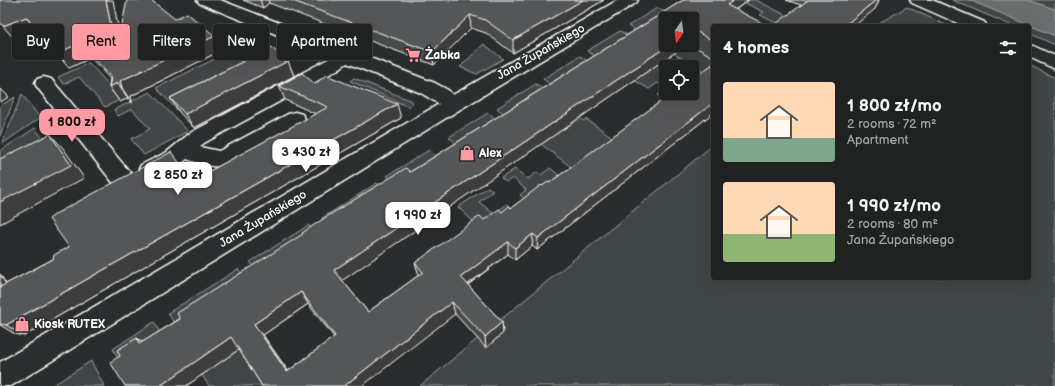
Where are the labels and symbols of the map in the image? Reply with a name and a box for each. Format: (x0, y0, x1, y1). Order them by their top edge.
north arrow (659, 12, 699, 52)
street label: Jana Żupańskiego (494, 20, 588, 83)
supermarket icon: Żabka (404, 46, 422, 64)
place label: Żabka (425, 46, 460, 63)
pin: 1 800 zł (31, 109, 113, 143)
pin: 3 430 zł (265, 139, 347, 173)
shop icon: Alex (458, 144, 476, 162)
place label: Alex (478, 146, 502, 161)
pin: 2 850 zł (137, 162, 219, 196)
street label: Jana Żupańskiego (216, 186, 310, 251)
pin: 1 990 zł (377, 202, 459, 236)
shop icon: Kiosk RUTEX (13, 315, 31, 333)
place label: Kiosk RUTEX (34, 317, 105, 332)

